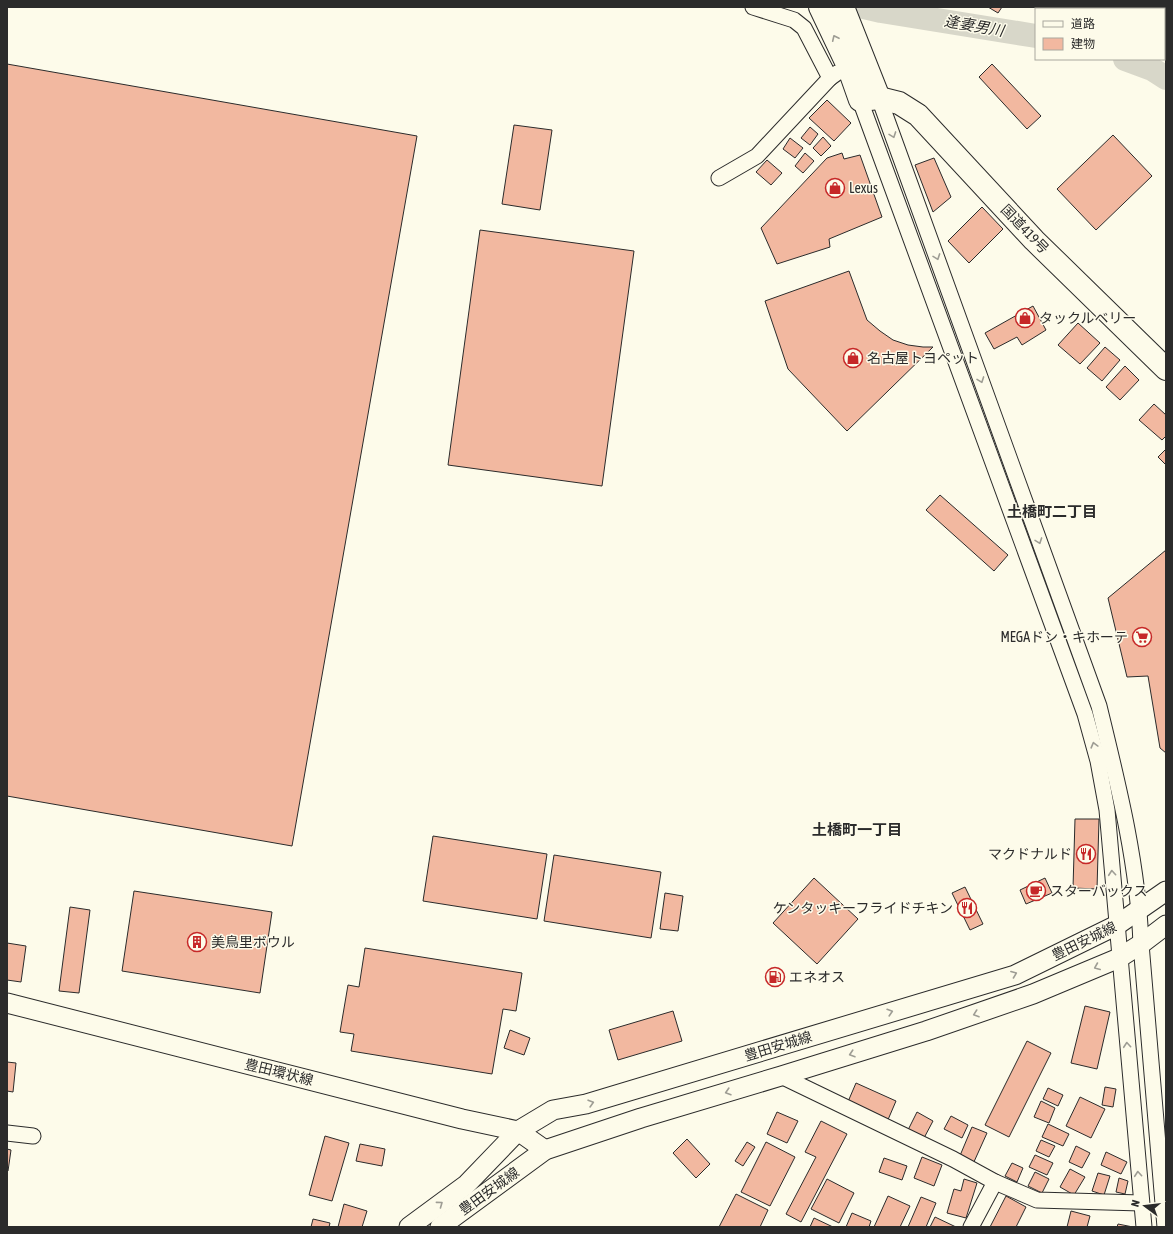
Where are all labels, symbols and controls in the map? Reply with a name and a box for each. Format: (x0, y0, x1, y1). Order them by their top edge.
legend (1035, 8, 1165, 60)
water label: 逢妻男川 (943, 12, 1007, 39)
text: 道路 (1071, 17, 1095, 31)
one-way arrow (832, 35, 840, 43)
text: 建物 (1071, 37, 1095, 51)
one-way arrow (888, 131, 896, 138)
shop icon: Lexus (824, 177, 846, 199)
place label: Lexus (849, 180, 878, 196)
street label: 国道419号 (998, 201, 1052, 257)
one-way arrow (932, 254, 940, 261)
shop icon: タックルベリー (1014, 307, 1036, 329)
place label: タックルベリー (1039, 310, 1137, 326)
shop icon: 名古屋トヨペット (842, 347, 864, 369)
place label: 名古屋トヨペット (867, 350, 979, 366)
one-way arrow (976, 376, 984, 383)
district label: 土橋町二丁目 (1007, 503, 1097, 520)
one-way arrow (1035, 538, 1043, 545)
supermarket icon: MEGAドン・キホーテ (1131, 626, 1153, 648)
place label: MEGAドン・キホーテ (1000, 629, 1128, 645)
one-way arrow (1090, 742, 1099, 749)
district label: 土橋町一丁目 (812, 821, 902, 838)
restaurant icon: マクドナルド (1075, 843, 1097, 865)
place label: マクドナルド (988, 846, 1072, 862)
one-way arrow (1108, 870, 1117, 876)
cafe icon: スターバックス (1025, 880, 1047, 902)
place label: スターバックス (1050, 883, 1147, 899)
restaurant icon: ケンタッキーフライドチキン (956, 897, 978, 919)
place label: ケンタッキーフライドチキン (773, 900, 953, 916)
street label: 豊田安城線 (1049, 918, 1119, 964)
building icon: 美鳥里ボウル (186, 931, 208, 953)
place label: 美鳥里ボウル (211, 934, 295, 950)
one-way arrow (1094, 962, 1101, 970)
fuel station icon: エネオス (764, 966, 786, 988)
place label: エネオス (789, 969, 845, 985)
one-way arrow (1011, 971, 1018, 979)
one-way arrow (886, 1008, 893, 1017)
one-way arrow (972, 1009, 979, 1018)
street label: 豊田安城線 (742, 1028, 814, 1064)
one-way arrow (1122, 1042, 1131, 1048)
one-way arrow (849, 1049, 856, 1058)
street label: 豊田環状線 (243, 1056, 315, 1088)
one-way arrow (725, 1087, 732, 1096)
one-way arrow (588, 1099, 595, 1108)
street label: 豊田安城線 (456, 1164, 522, 1218)
one-way arrow (1134, 1171, 1143, 1177)
north arrow (1125, 1186, 1165, 1226)
text: N (1129, 1199, 1142, 1208)
one-way arrow (436, 1202, 443, 1209)

